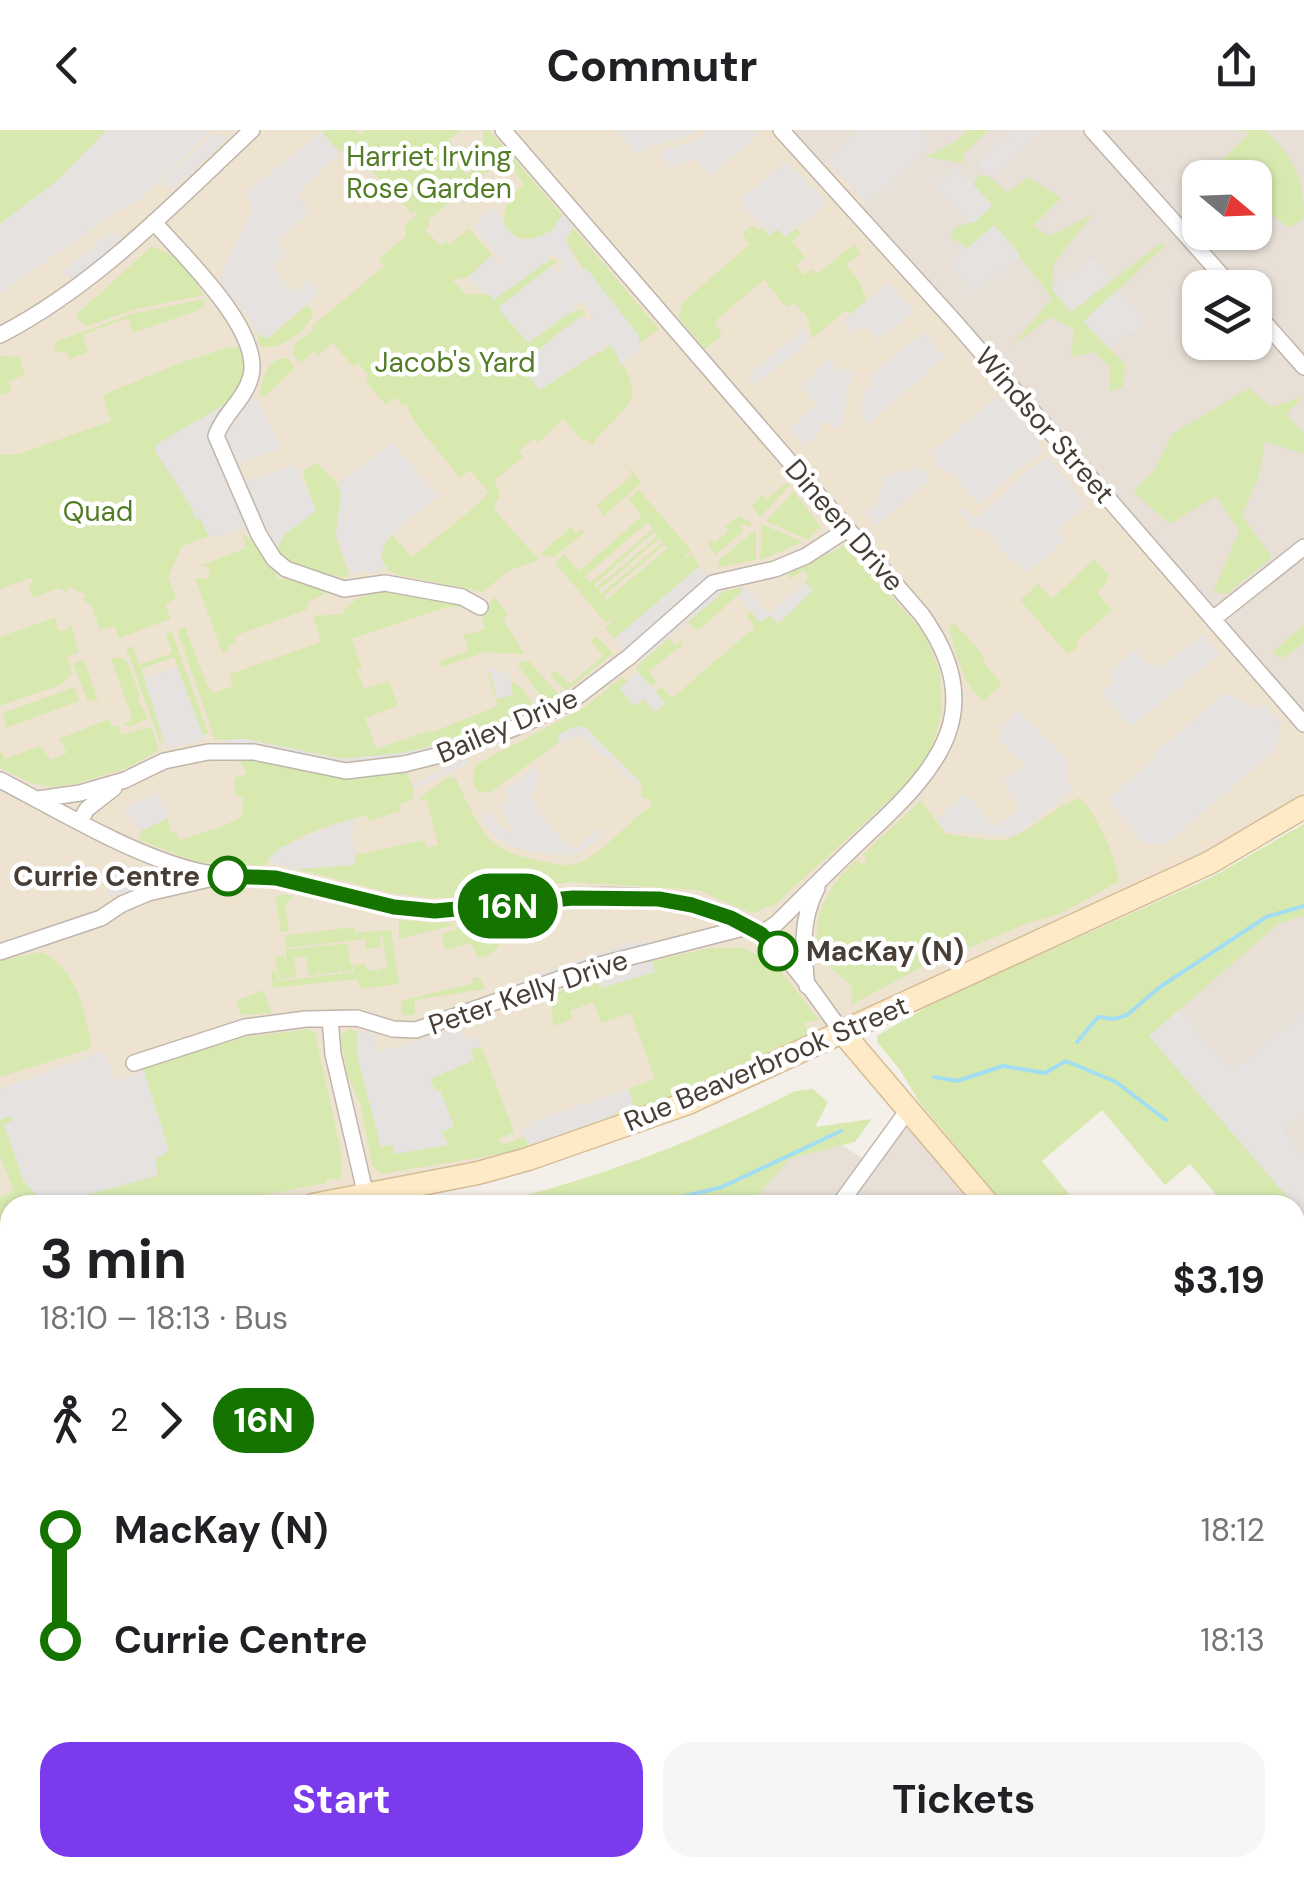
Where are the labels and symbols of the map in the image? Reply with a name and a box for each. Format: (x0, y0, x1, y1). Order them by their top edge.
park label: Harriet Irving Rose Garden (346, 138, 512, 207)
north arrow (1182, 160, 1272, 250)
street label: Windsor Street (967, 340, 1123, 511)
park label: Jacob's Yard (375, 344, 535, 381)
street label: Dineen Drive (777, 451, 912, 599)
park label: Quad (63, 493, 133, 530)
street label: Bailey Drive (431, 679, 583, 772)
marker: Currie Centre (209, 857, 247, 895)
place label: Currie Centre (13, 858, 200, 895)
line badge: 16N (450, 874, 566, 938)
marker: MacKay (N) (759, 932, 797, 970)
place label: MacKay (N) (806, 933, 964, 970)
street label: Peter Kelly Drive (424, 941, 633, 1044)
street label: Rue Beaverbrook Street (618, 987, 914, 1140)

